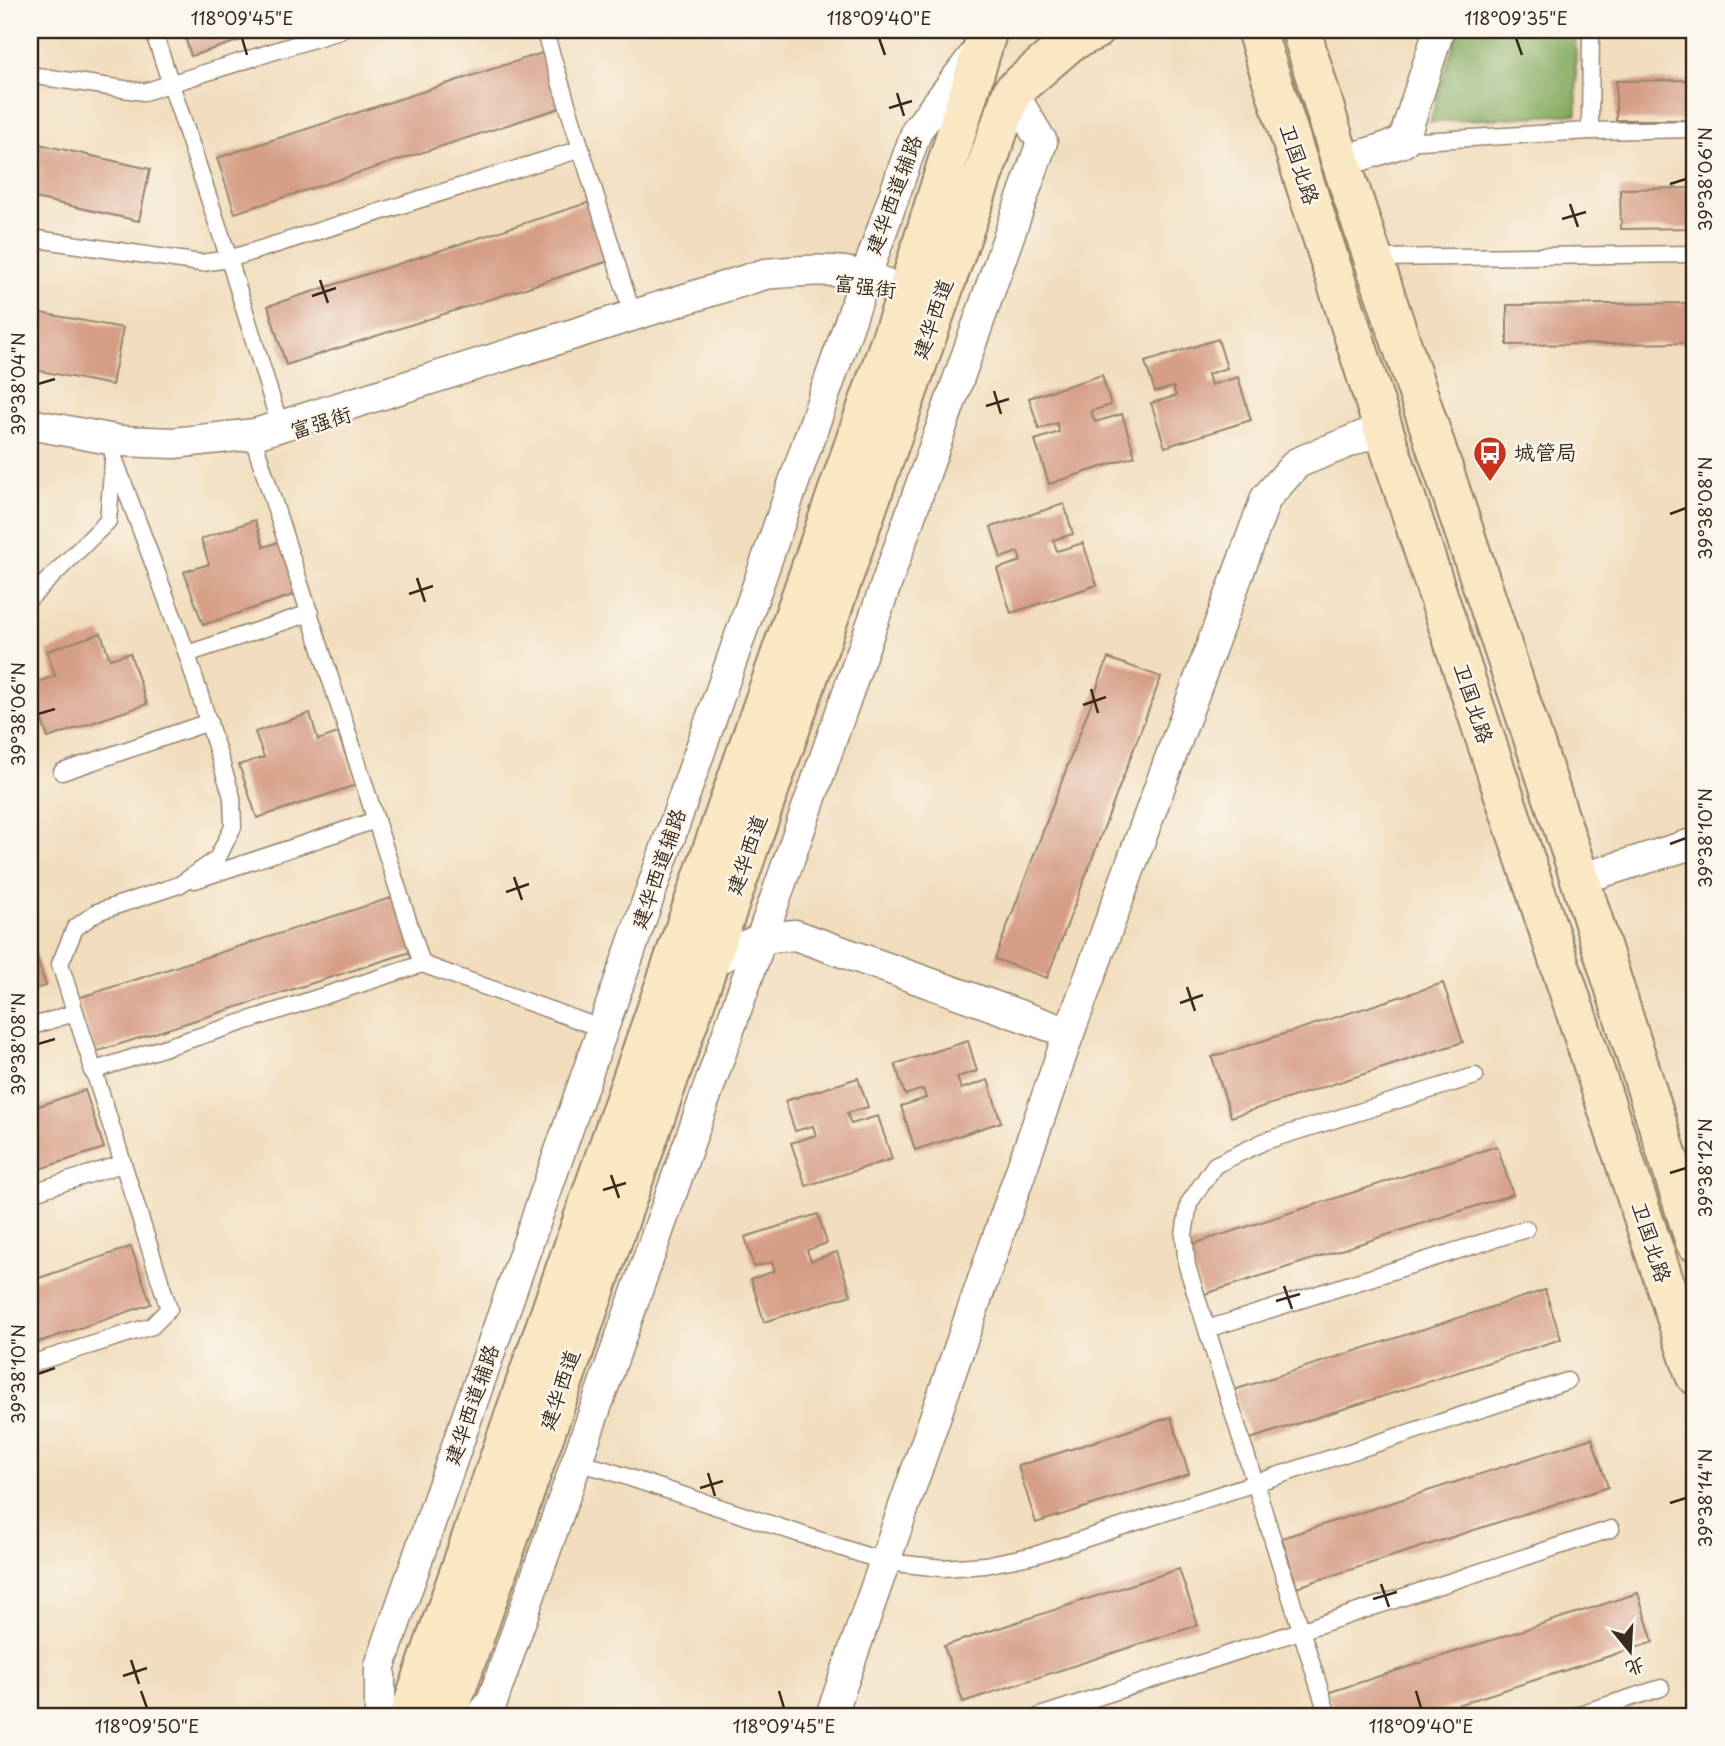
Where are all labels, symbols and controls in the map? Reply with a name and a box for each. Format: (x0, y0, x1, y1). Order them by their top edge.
text: 118°09'45"E (190, 4, 294, 31)
text: 118°09'40"E (827, 4, 932, 31)
text: 118°09'35"E (1464, 4, 1568, 31)
street label: 卫国北路 (1273, 118, 1329, 208)
text: 39°38'06"N (1691, 127, 1718, 231)
street label: 建华西道辅路 (856, 130, 929, 259)
street label: 富强街 (832, 265, 898, 305)
street label: 建华西道 (902, 273, 960, 363)
text: 39°38'04"N (4, 332, 31, 436)
street label: 富强街 (286, 397, 355, 446)
bus stop icon: 城管局 (1471, 434, 1509, 483)
place label: 城管局 (1514, 435, 1577, 467)
text: 39°38'08"N (1691, 456, 1718, 560)
street label: 卫国北路 (1447, 657, 1503, 747)
text: 39°38'06"N (4, 662, 31, 766)
text: 39°38'10"N (1691, 788, 1718, 888)
street label: 建华西道辅路 (621, 804, 693, 933)
street label: 建华西道 (716, 809, 774, 899)
text: 39°38'08"N (4, 992, 31, 1096)
text: 39°38'12"N (1691, 1118, 1718, 1218)
street label: 卫国北路 (1625, 1196, 1681, 1286)
text: 39°38'10"N (4, 1324, 31, 1424)
street label: 建华西道辅路 (434, 1340, 506, 1469)
street label: 建华西道 (529, 1344, 587, 1434)
text: 39°38'14"N (1691, 1449, 1718, 1547)
north arrow (1596, 1616, 1666, 1686)
text: 北 (1622, 1652, 1649, 1684)
text: 118°09'50"E (95, 1712, 199, 1739)
text: 118°09'45"E (732, 1712, 836, 1739)
text: 118°09'40"E (1369, 1712, 1474, 1739)

